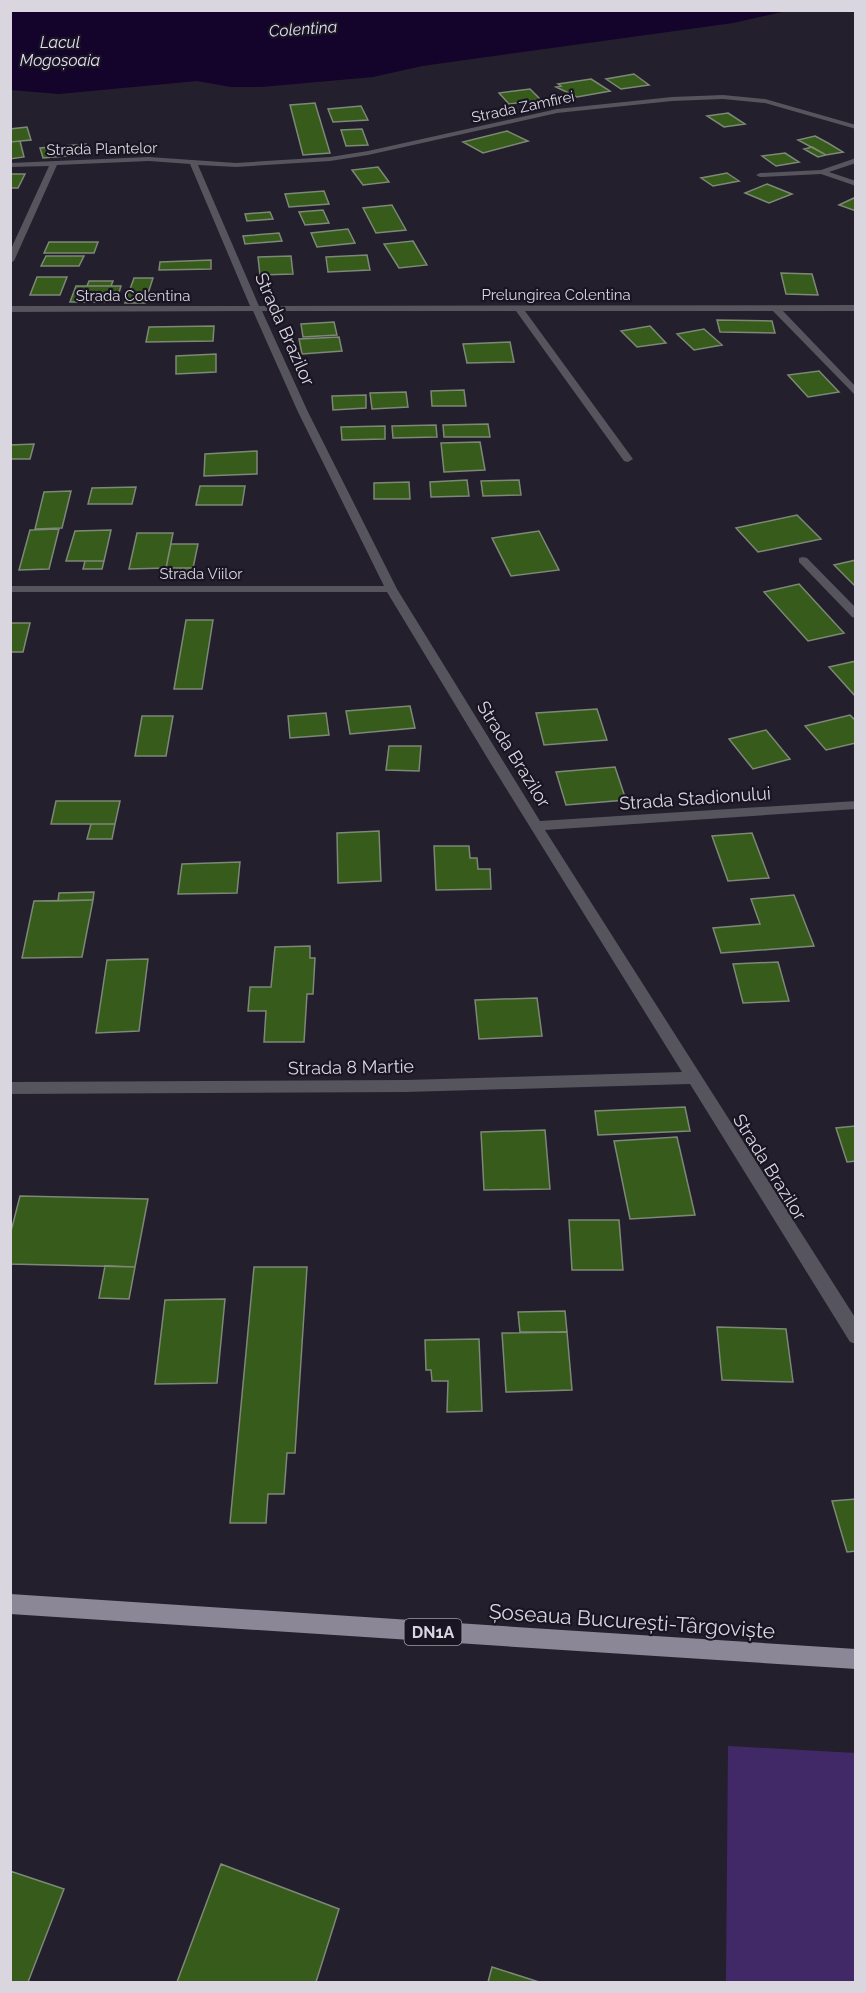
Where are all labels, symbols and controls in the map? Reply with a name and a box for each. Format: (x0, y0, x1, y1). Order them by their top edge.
water label: Colentina (268, 17, 338, 41)
water label: Lacul Mogoșoaia (20, 33, 101, 70)
street label: Strada Zamfirei (470, 87, 576, 127)
street label: Strada Plantelor (46, 139, 158, 159)
street label: Strada Brazilor (251, 269, 320, 389)
street label: Prelungirea Colentina (481, 286, 631, 304)
street label: Strada Colentina (76, 287, 190, 305)
street label: Strada Viilor (159, 565, 243, 583)
street label: Strada Brazilor (473, 697, 555, 812)
street label: Strada Stadionului (619, 782, 771, 814)
street label: Strada 8 Martie (288, 1055, 415, 1079)
street label: Strada Brazilor (729, 1110, 811, 1225)
street label: Șoseaua București-Târgoviște (488, 1599, 776, 1643)
road number: DN1A (404, 1619, 462, 1645)

